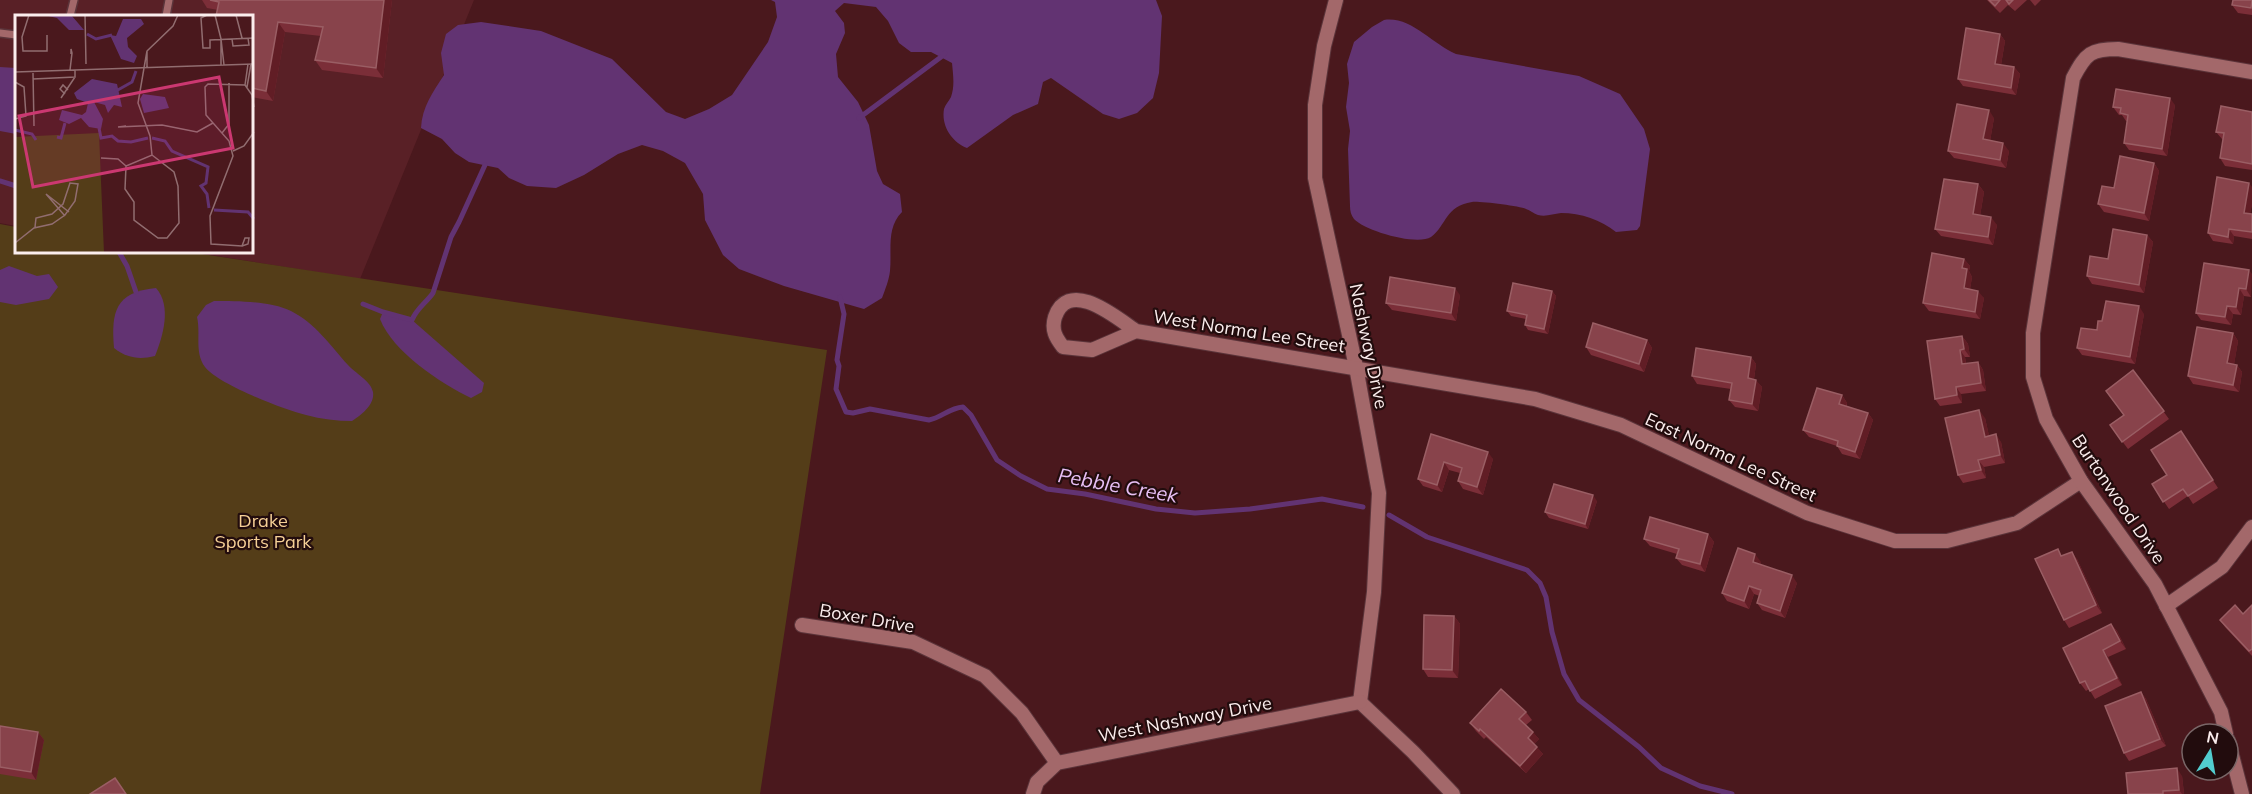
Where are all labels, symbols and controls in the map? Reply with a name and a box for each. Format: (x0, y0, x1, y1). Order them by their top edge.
inset map (15, 15, 254, 254)
street label: Nashway Drive (1344, 281, 1394, 411)
street label: West Norma Lee Street (1151, 304, 1347, 358)
street label: East Norma Lee Street (1642, 407, 1820, 507)
street label: Burtonwood Drive (2067, 430, 2171, 568)
water label: Pebble Creek (1056, 462, 1181, 508)
park label: Drake Sports Park (214, 509, 312, 553)
street label: Boxer Drive (818, 598, 916, 638)
street label: West Nashway Drive (1096, 691, 1274, 747)
north arrow (2180, 722, 2240, 782)
text: N (2205, 726, 2221, 748)

